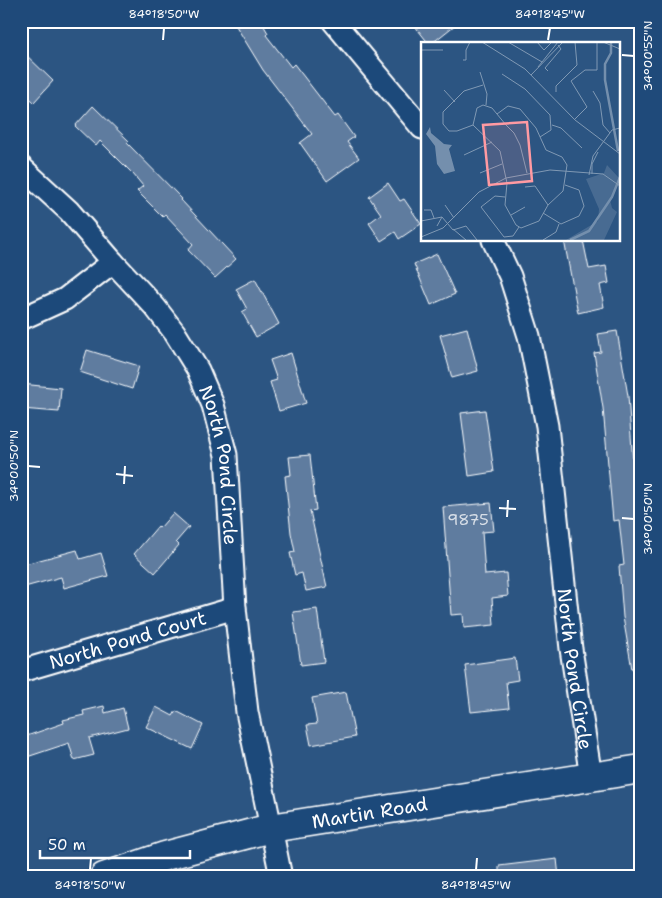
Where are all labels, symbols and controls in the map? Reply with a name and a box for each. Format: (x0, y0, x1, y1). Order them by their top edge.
text: 84°18'50"W (129, 6, 199, 22)
text: 84°18'45"W (515, 6, 585, 22)
text: 34°00'55"N (640, 21, 656, 91)
inset map (421, 42, 620, 241)
street label: North Pond Circle (193, 381, 243, 546)
text: 34°00'50"N (6, 430, 22, 502)
text: 34°00'50"N (640, 483, 656, 555)
house number: 9875 (447, 509, 489, 530)
street label: North Pond Circle (552, 587, 599, 751)
street label: North Pond Court (46, 605, 209, 675)
street label: Martin Road (310, 791, 429, 834)
scale bar (40, 828, 190, 860)
text: 50 m (48, 835, 86, 855)
text: 84°18'50"W (55, 877, 125, 893)
text: 84°18'45"W (441, 877, 511, 893)

